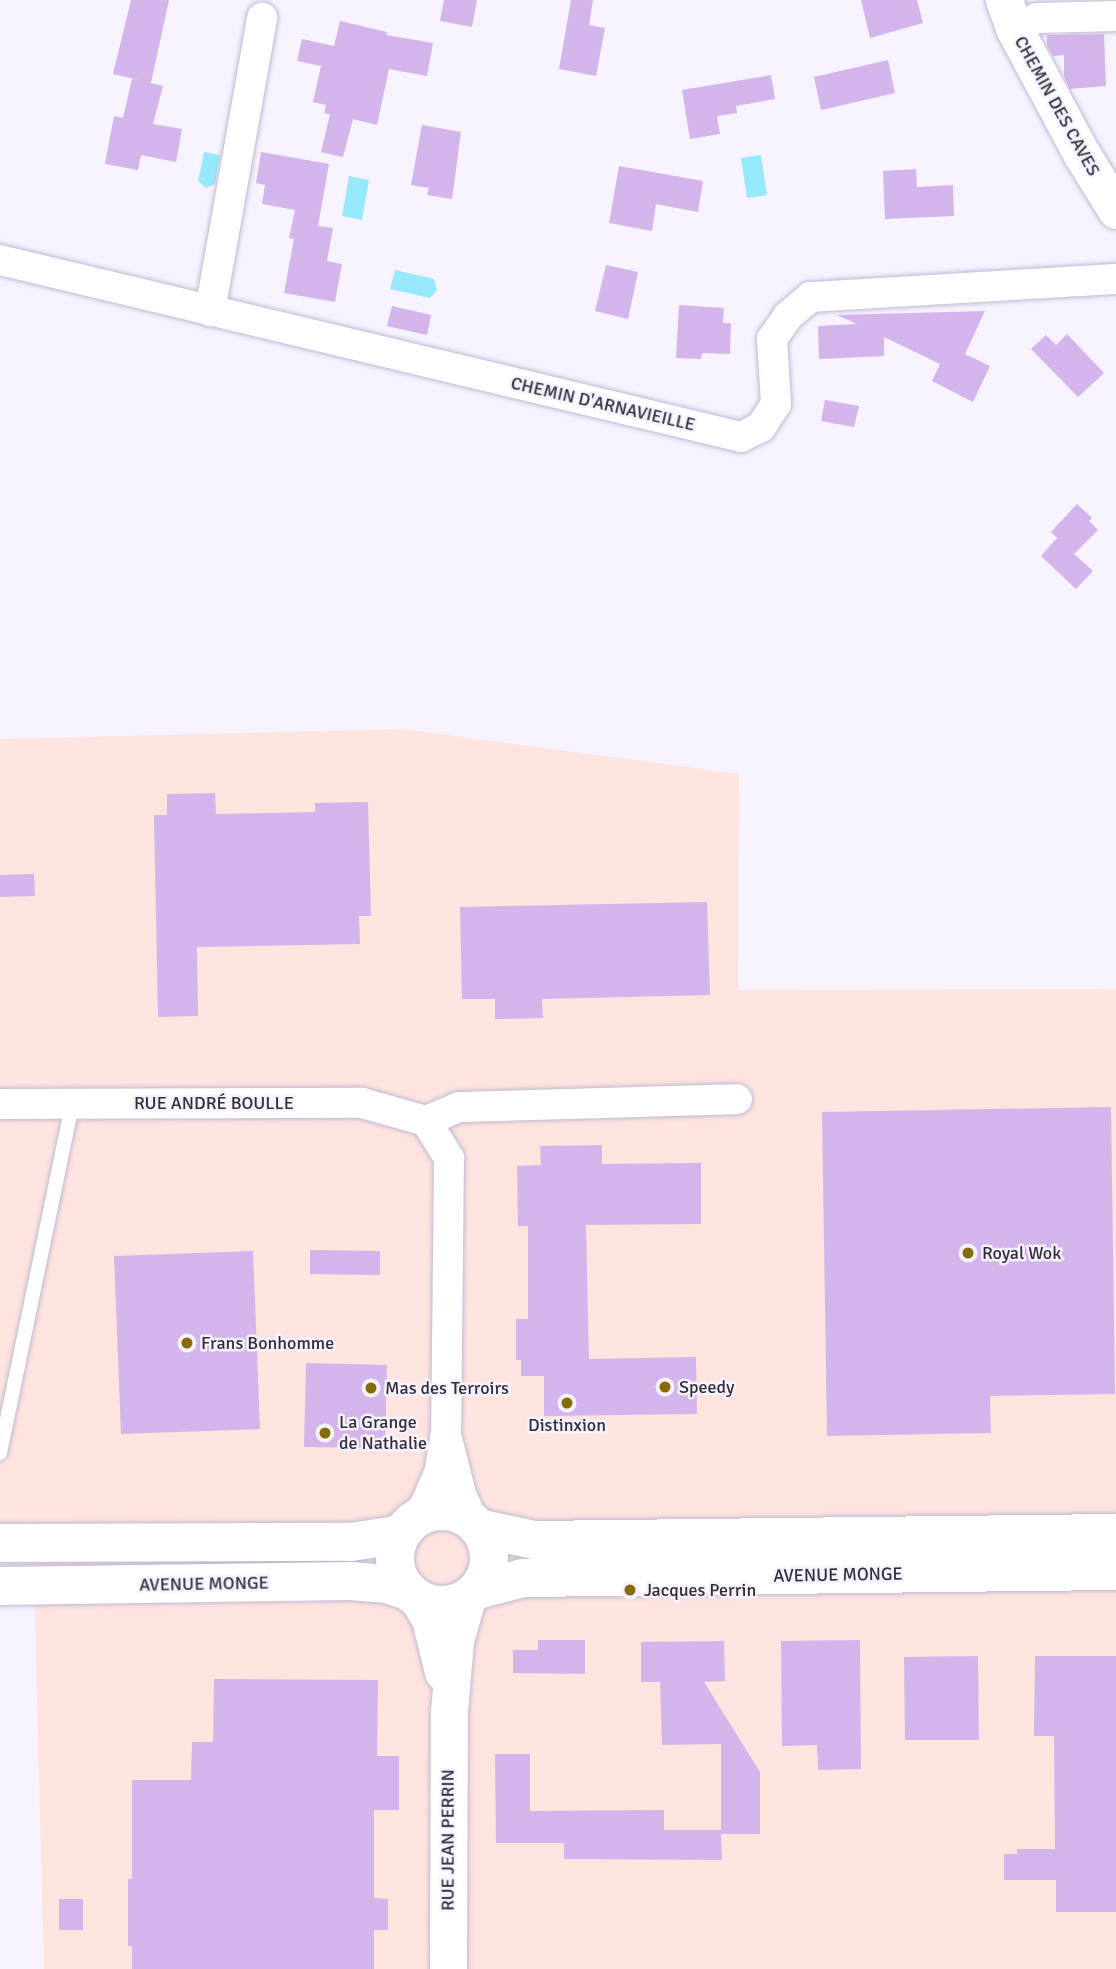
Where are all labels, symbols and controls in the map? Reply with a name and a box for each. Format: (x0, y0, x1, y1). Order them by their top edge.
street label: CHEMIN DES CAVES (1010, 32, 1104, 180)
street label: CHEMIN D'ARNAVIEILLE (509, 372, 697, 436)
street label: RUE ANDRÉ BOULLE (134, 1092, 294, 1114)
place label: Royal Wok (982, 1242, 1061, 1264)
marker: Royal Wok (960, 1245, 976, 1261)
place label: Frans Bonhomme (201, 1332, 334, 1354)
marker: Frans Bonhomme (179, 1335, 195, 1351)
place label: Speedy (679, 1376, 735, 1398)
place label: Mas des Terroirs (385, 1377, 509, 1399)
marker: Speedy (657, 1379, 673, 1395)
marker: Mas des Terroirs (363, 1380, 379, 1396)
marker: Distinxion (559, 1395, 575, 1411)
place label: La Grange de Nathalie (339, 1412, 427, 1454)
place label: Distinxion (528, 1414, 606, 1436)
marker: La Grange de Nathalie (317, 1425, 333, 1441)
street label: AVENUE MONGE (773, 1563, 903, 1587)
street label: AVENUE MONGE (139, 1572, 269, 1596)
place label: Jacques Perrin (644, 1579, 756, 1601)
marker: Jacques Perrin (622, 1582, 638, 1598)
street label: RUE JEAN PERRIN (437, 1769, 459, 1911)

